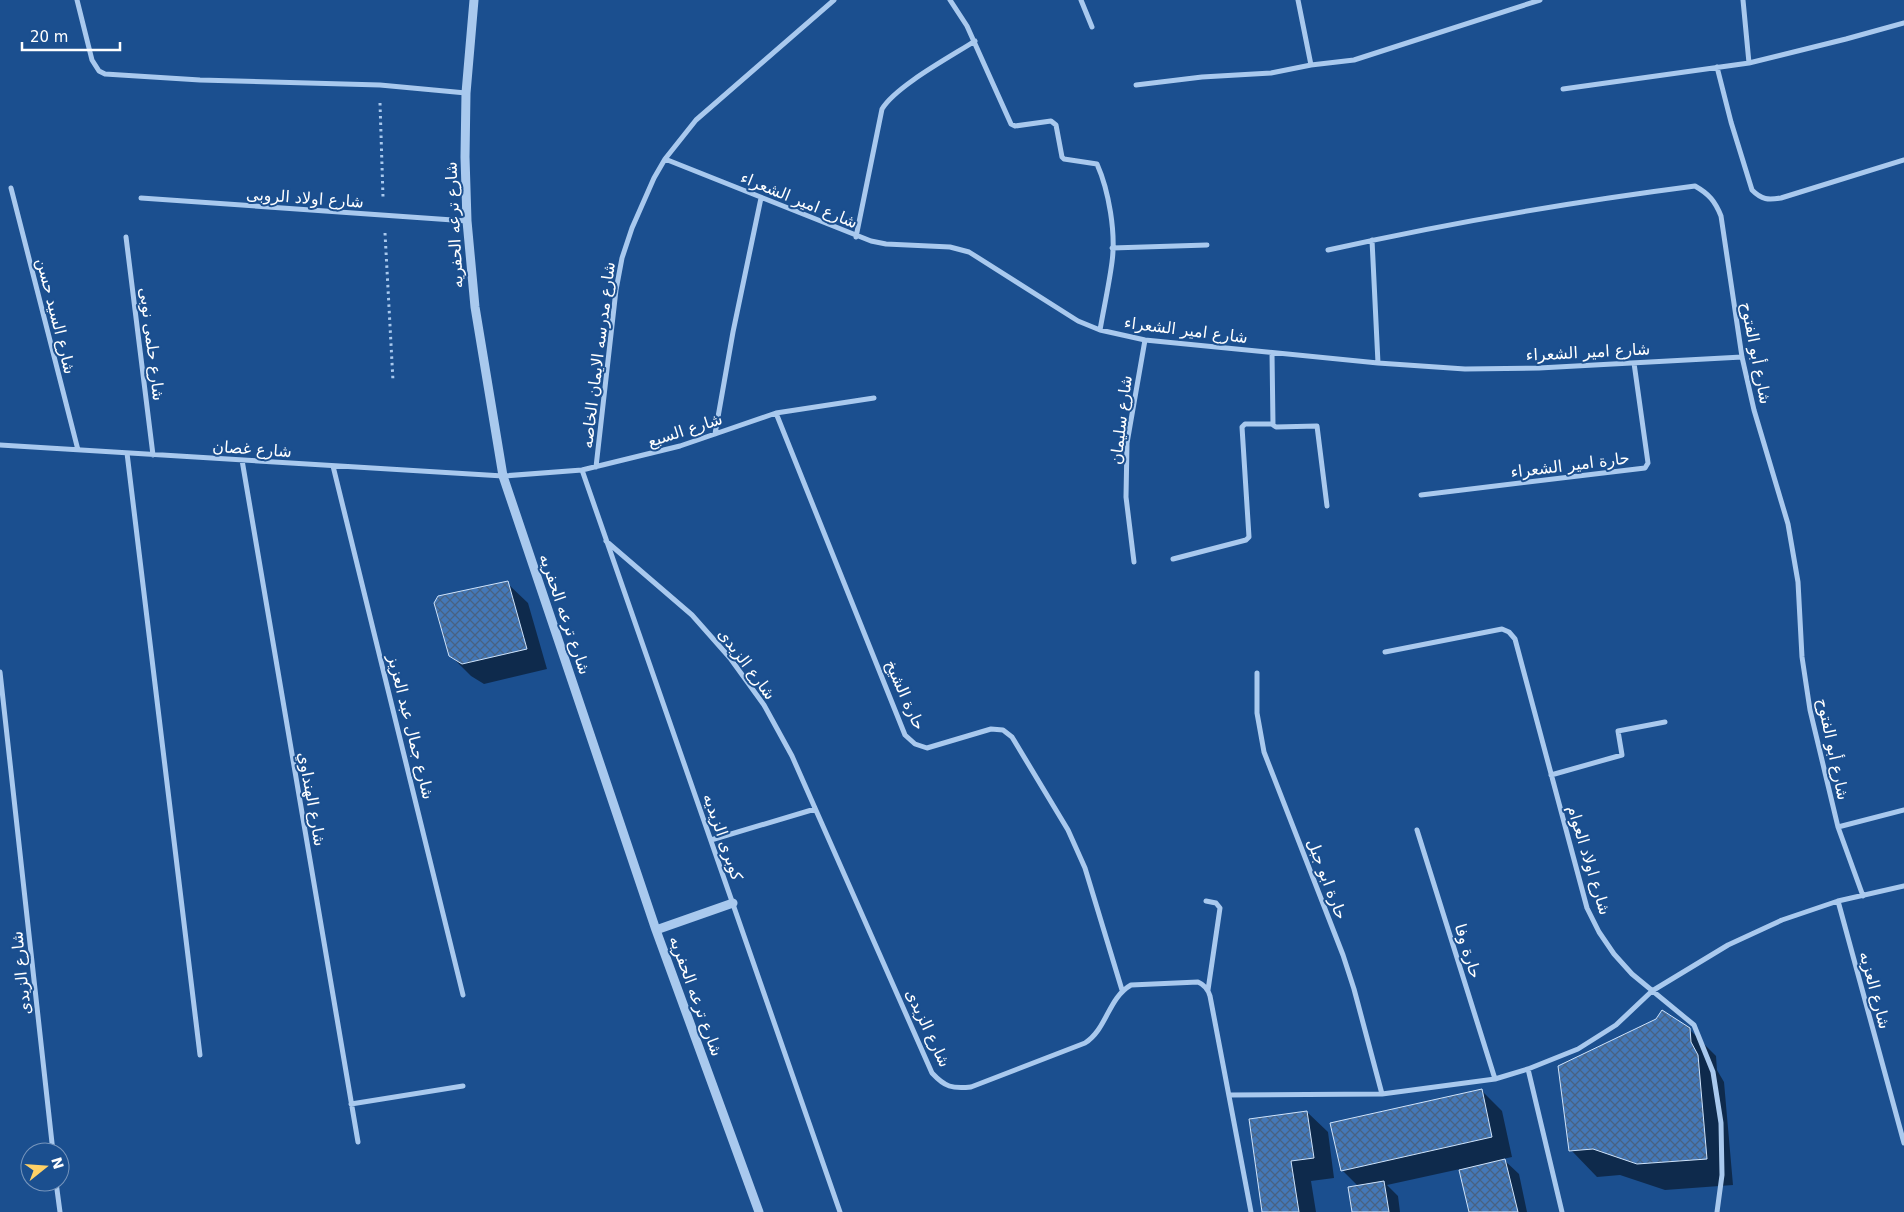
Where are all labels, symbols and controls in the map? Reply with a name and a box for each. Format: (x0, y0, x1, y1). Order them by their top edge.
scale bar (22, 20, 120, 52)
text: 20 m (30, 28, 68, 46)
street label: شارع ترعه الحفريه (441, 161, 468, 289)
street label: شارع امير الشعراء (737, 168, 860, 233)
street label: شارع اولاد الروبى (246, 184, 364, 213)
street label: شارع السيد حسن (31, 256, 80, 376)
street label: شارع مدرسه الايمان الخاصه (577, 261, 620, 450)
street label: شارع حلمى نوبى (135, 286, 168, 402)
street label: شارع أبو الفتوح (1736, 300, 1776, 406)
street label: شارع امير الشعراء (1123, 313, 1249, 348)
street label: شارع امير الشعراء (1525, 339, 1651, 366)
street label: شارع سليمان (1106, 374, 1137, 466)
street label: شارع السبع (645, 409, 725, 452)
street label: شارع غصان (212, 437, 292, 462)
street label: حارة امير الشعراء (1509, 448, 1631, 483)
street label: شارع ترعه الحفريه (534, 551, 595, 677)
street label: شارع الزيدى (713, 625, 780, 704)
street label: شارع جمال عبد العزيز (383, 652, 438, 802)
street label: حارة الشيخ (880, 657, 929, 733)
street label: شارع أبو الفتوح (1812, 696, 1854, 802)
street label: شارع الهنداوي (293, 750, 330, 848)
street label: كوبرى الزيديه (698, 791, 747, 884)
street label: شارع اولاد العوام (1562, 803, 1615, 917)
street label: حارة ابو جبل (1302, 836, 1351, 922)
street label: حارة وفا (1450, 921, 1485, 981)
street label: شارع الزيدى (7, 930, 36, 1016)
street label: شارع ترعه الحفريه (664, 933, 727, 1059)
street label: شارع العزبه (1855, 949, 1894, 1031)
street label: شارع الزيدى (901, 986, 954, 1071)
north arrow (20, 1142, 70, 1192)
text: N (48, 1155, 67, 1171)

